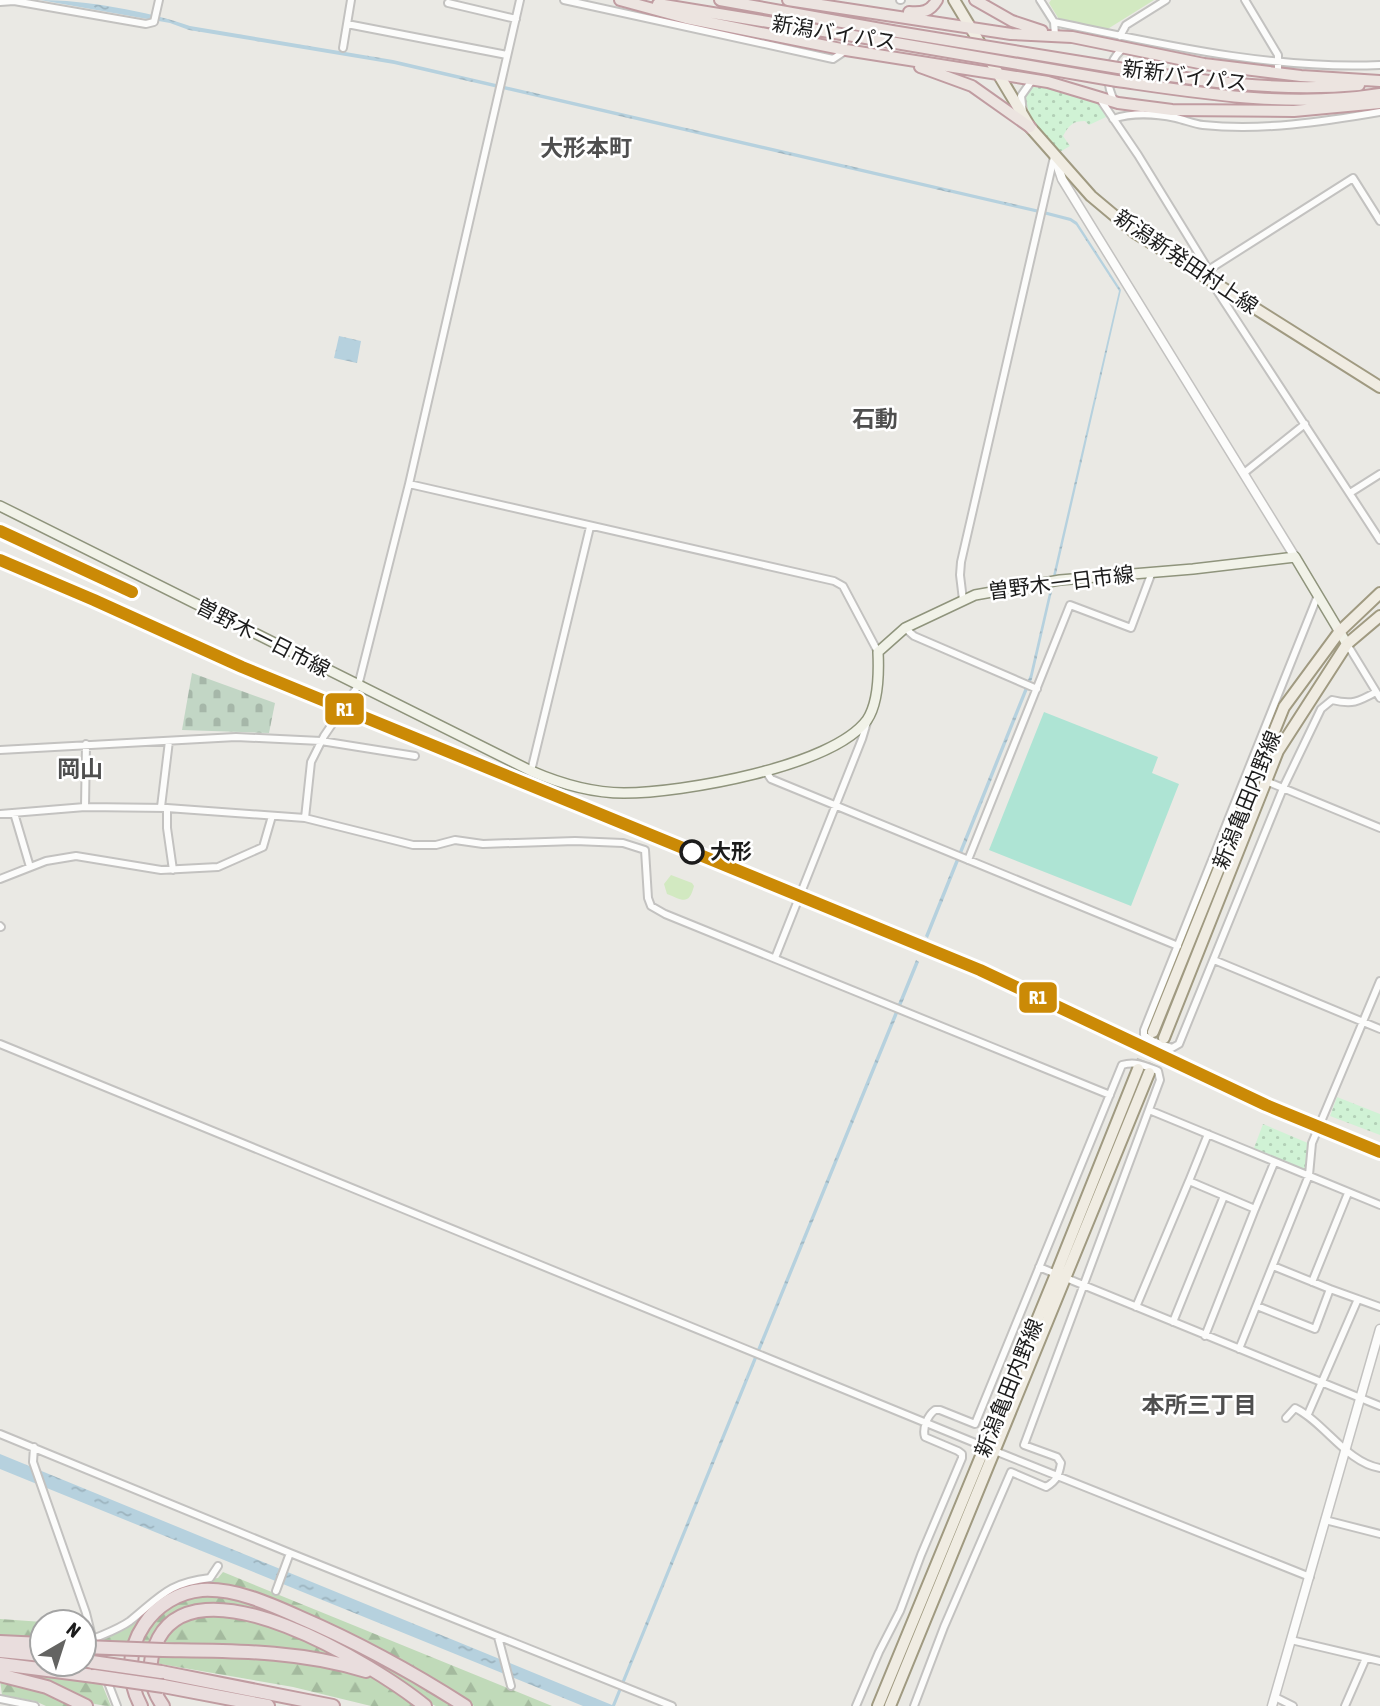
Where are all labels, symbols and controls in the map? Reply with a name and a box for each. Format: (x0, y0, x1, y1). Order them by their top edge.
street label: 新潟バイパス (770, 10, 898, 54)
street label: 新新バイパス (1121, 55, 1249, 95)
district label: 大形本町 (540, 135, 632, 161)
street label: 新潟新発田村上線 (1110, 204, 1263, 318)
district label: 石動 (852, 406, 898, 432)
street label: 曽野木一日市線 (986, 561, 1135, 603)
street label: 曽野木一日市線 (193, 593, 334, 681)
line badge: R1 (324, 692, 365, 726)
text: R1 (336, 698, 354, 720)
street label: 新潟亀田内野線 (1207, 727, 1285, 872)
district label: 岡山 (57, 756, 103, 782)
place label: 大形 (710, 839, 752, 863)
marker: 大形 (680, 840, 704, 864)
line badge: R1 (1018, 981, 1058, 1014)
text: R1 (1029, 986, 1047, 1008)
street label: 新潟亀田内野線 (969, 1315, 1047, 1460)
district label: 本所三丁目 (1142, 1392, 1257, 1418)
north arrow (28, 1608, 98, 1678)
text: N (62, 1618, 85, 1642)

